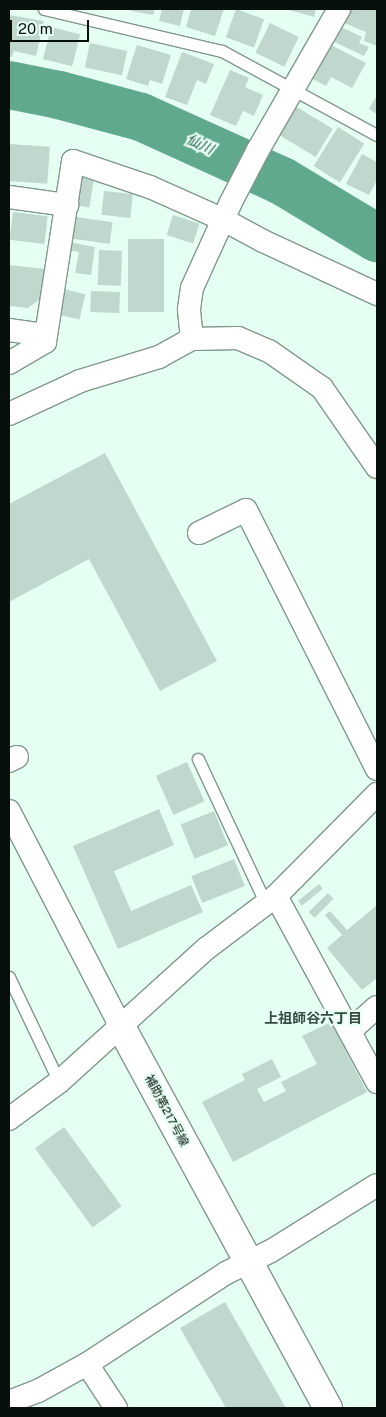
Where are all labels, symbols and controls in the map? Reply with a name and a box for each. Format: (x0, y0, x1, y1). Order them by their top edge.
scale bar (12, 10, 91, 42)
text: 20 m (18, 20, 53, 37)
water label: 仙川 (184, 130, 216, 158)
district label: 上祖師谷六丁目 (264, 1010, 362, 1026)
street label: 補助第217号線 (141, 1073, 191, 1149)

